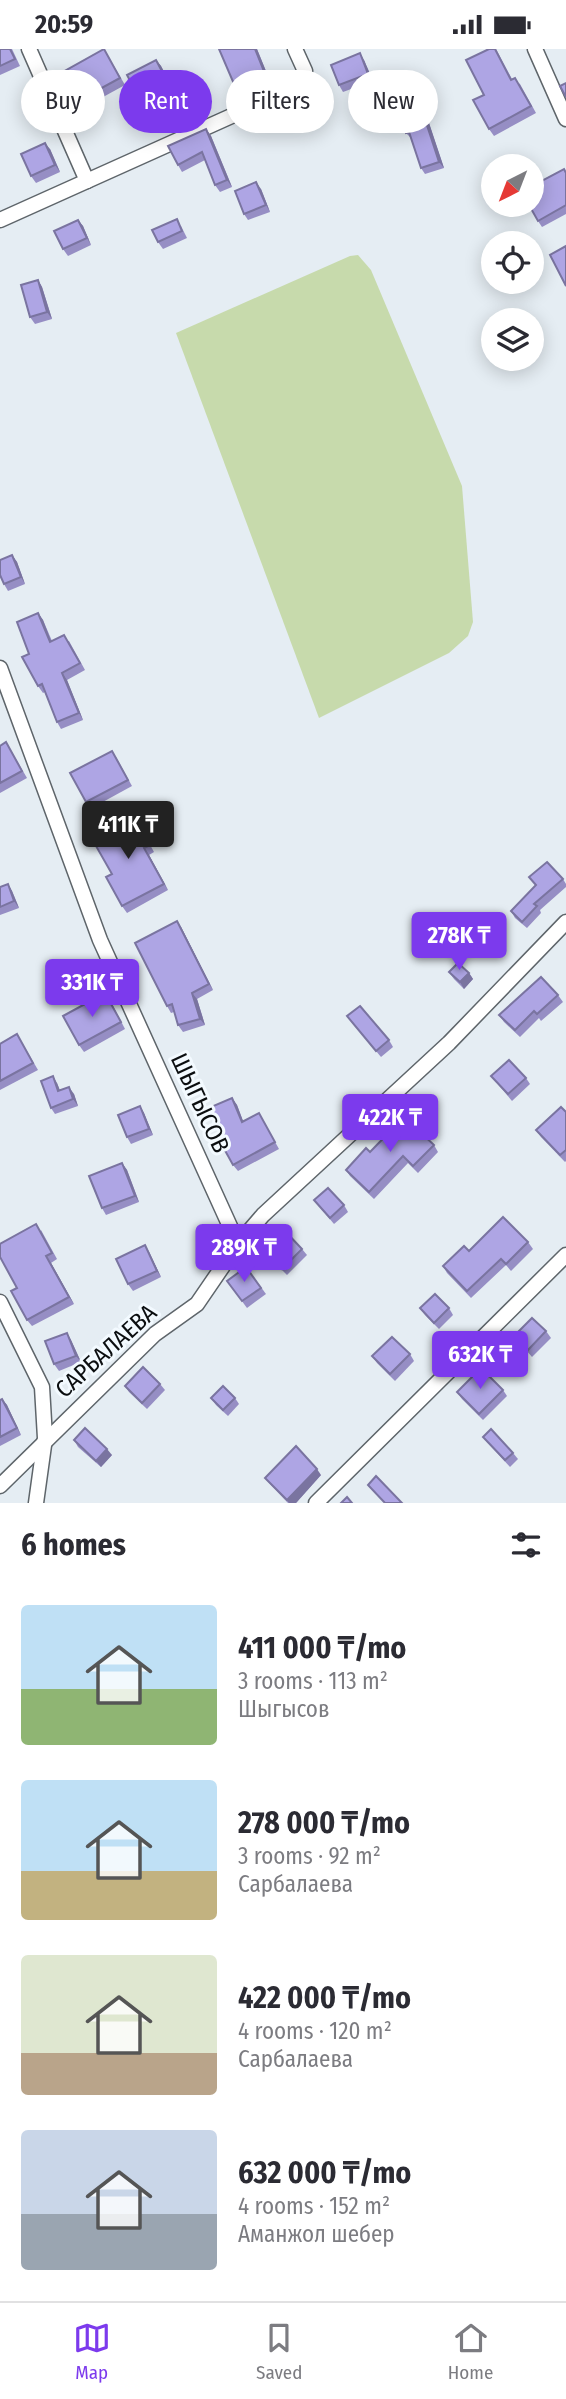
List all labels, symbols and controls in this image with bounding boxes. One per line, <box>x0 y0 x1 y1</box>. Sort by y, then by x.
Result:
text: 20:59 <box>35 9 93 40</box>
chip: Buy <box>21 70 105 133</box>
chip: Rent <box>119 70 212 133</box>
chip: Filters <box>226 70 334 133</box>
chip: New <box>348 70 438 133</box>
north arrow <box>481 154 544 217</box>
map controls <box>481 154 544 371</box>
button: locate <box>481 231 544 294</box>
button: layers <box>481 308 544 371</box>
pin: 411K ₸ <box>71 801 185 861</box>
text: 411K ₸ <box>98 810 158 838</box>
pin: 278K ₸ <box>402 913 516 972</box>
text: 278K ₸ <box>428 921 490 949</box>
pin: 331K ₸ <box>35 960 149 1019</box>
text: 331K ₸ <box>61 968 123 996</box>
street label: ШЫГЫСОВ <box>165 1049 235 1157</box>
pin: 422K ₸ <box>333 1095 447 1154</box>
text: 422K ₸ <box>358 1103 422 1131</box>
pin: 289K ₸ <box>187 1225 301 1284</box>
text: 289K ₸ <box>211 1233 277 1261</box>
street label: САРБАЛАЕВА <box>50 1298 162 1404</box>
pin: 632K ₸ <box>423 1331 537 1391</box>
text: 632K ₸ <box>448 1340 512 1368</box>
icon: filters <box>507 1526 545 1564</box>
text: 6 homes <box>21 1527 126 1563</box>
text: 411 000 ₸/mo <box>238 1630 406 1666</box>
icon: home <box>77 1633 161 1717</box>
text: 3 rooms · 113 m² <box>238 1667 388 1695</box>
text: Шыгысов <box>238 1695 330 1723</box>
text: 278 000 ₸/mo <box>238 1805 410 1841</box>
icon: home <box>77 1808 161 1892</box>
text: 3 rooms · 92 m² <box>238 1842 381 1870</box>
text: Сарбалаева <box>238 1870 353 1898</box>
text: 422 000 ₸/mo <box>238 1980 411 2016</box>
icon: home <box>77 1983 161 2067</box>
text: 4 rooms · 120 m² <box>238 2017 392 2045</box>
text: Сарбалаева <box>238 2045 353 2073</box>
text: 632 000 ₸/mo <box>238 2155 411 2191</box>
icon: home <box>77 2158 161 2242</box>
text: 4 rooms · 152 m² <box>238 2192 390 2220</box>
text: Аманжол шебер <box>238 2220 395 2248</box>
tab: Map <box>73 2319 111 2384</box>
tab: Saved <box>256 2319 302 2384</box>
tab: Home <box>448 2319 493 2384</box>

